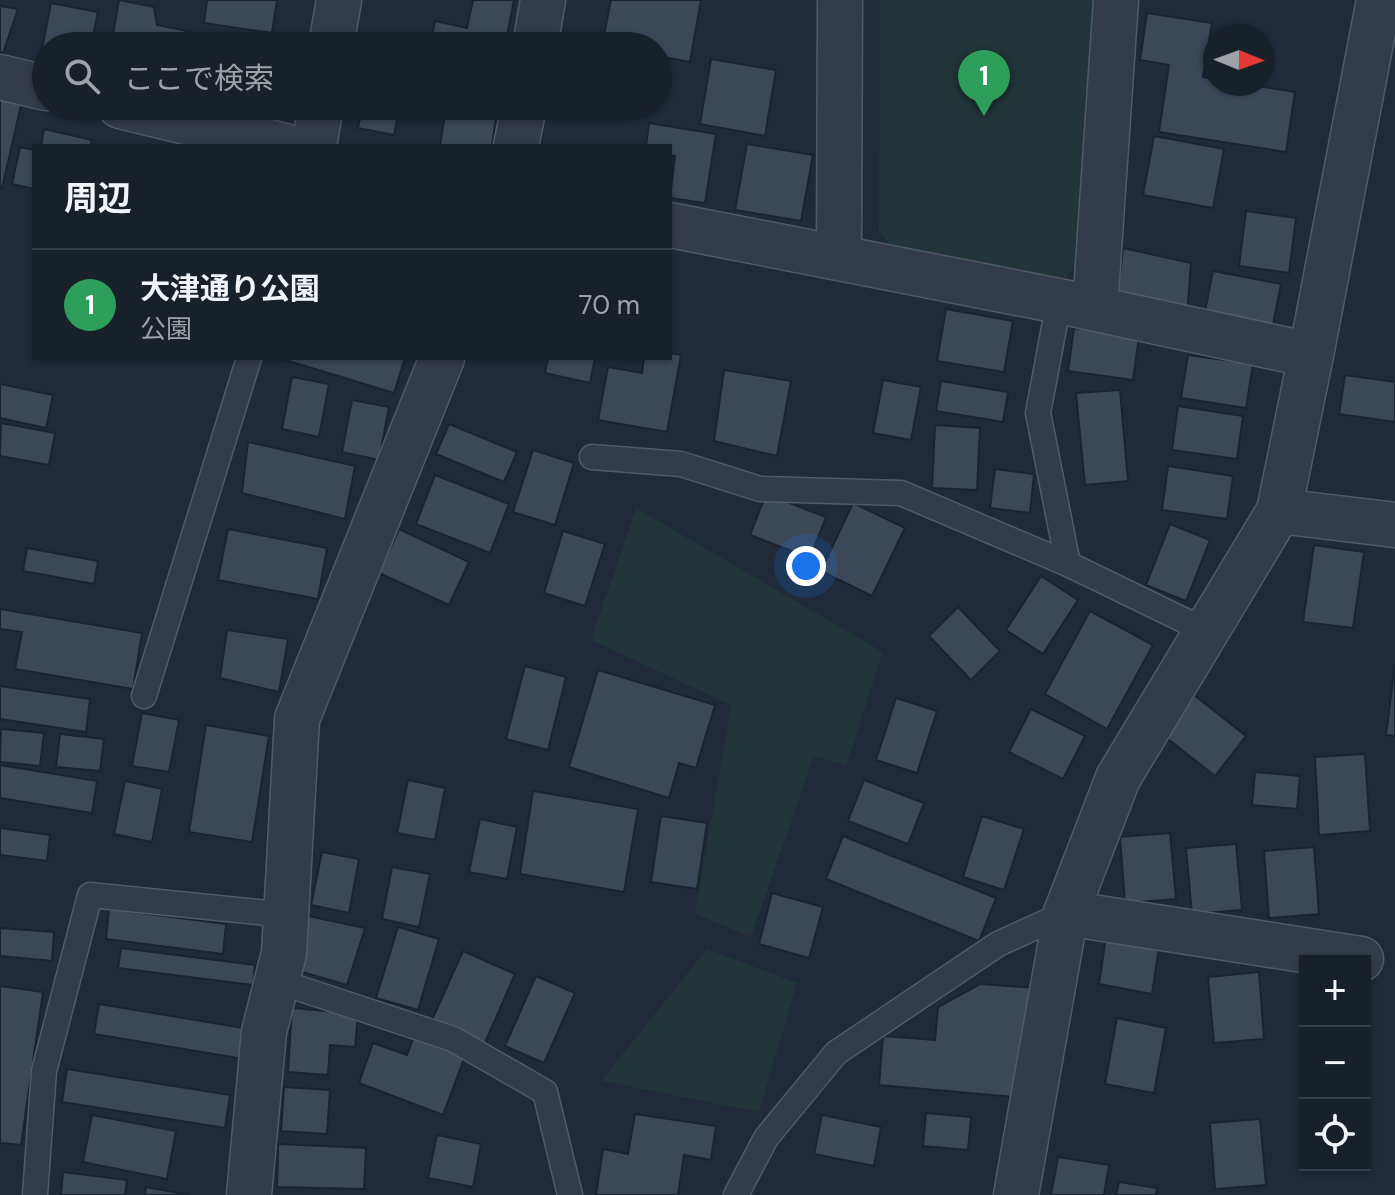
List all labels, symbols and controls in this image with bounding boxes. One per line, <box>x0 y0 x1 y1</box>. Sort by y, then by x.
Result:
north arrow <box>1203 24 1275 96</box>
search box <box>32 32 672 120</box>
pin: 1 <box>958 50 1010 116</box>
icon: search <box>60 54 104 98</box>
text: ここで検索 <box>124 59 274 98</box>
text: 周辺 <box>64 176 132 221</box>
text: 大津通り公園 <box>140 269 320 308</box>
text: 1 <box>85 288 95 322</box>
text: 70 m <box>579 288 640 322</box>
text: 公園 <box>140 312 192 346</box>
your location <box>786 546 826 586</box>
map controls <box>1299 955 1371 1171</box>
button: + <box>1299 955 1371 1027</box>
button: − <box>1299 1027 1371 1099</box>
button: locate <box>1299 1099 1371 1171</box>

